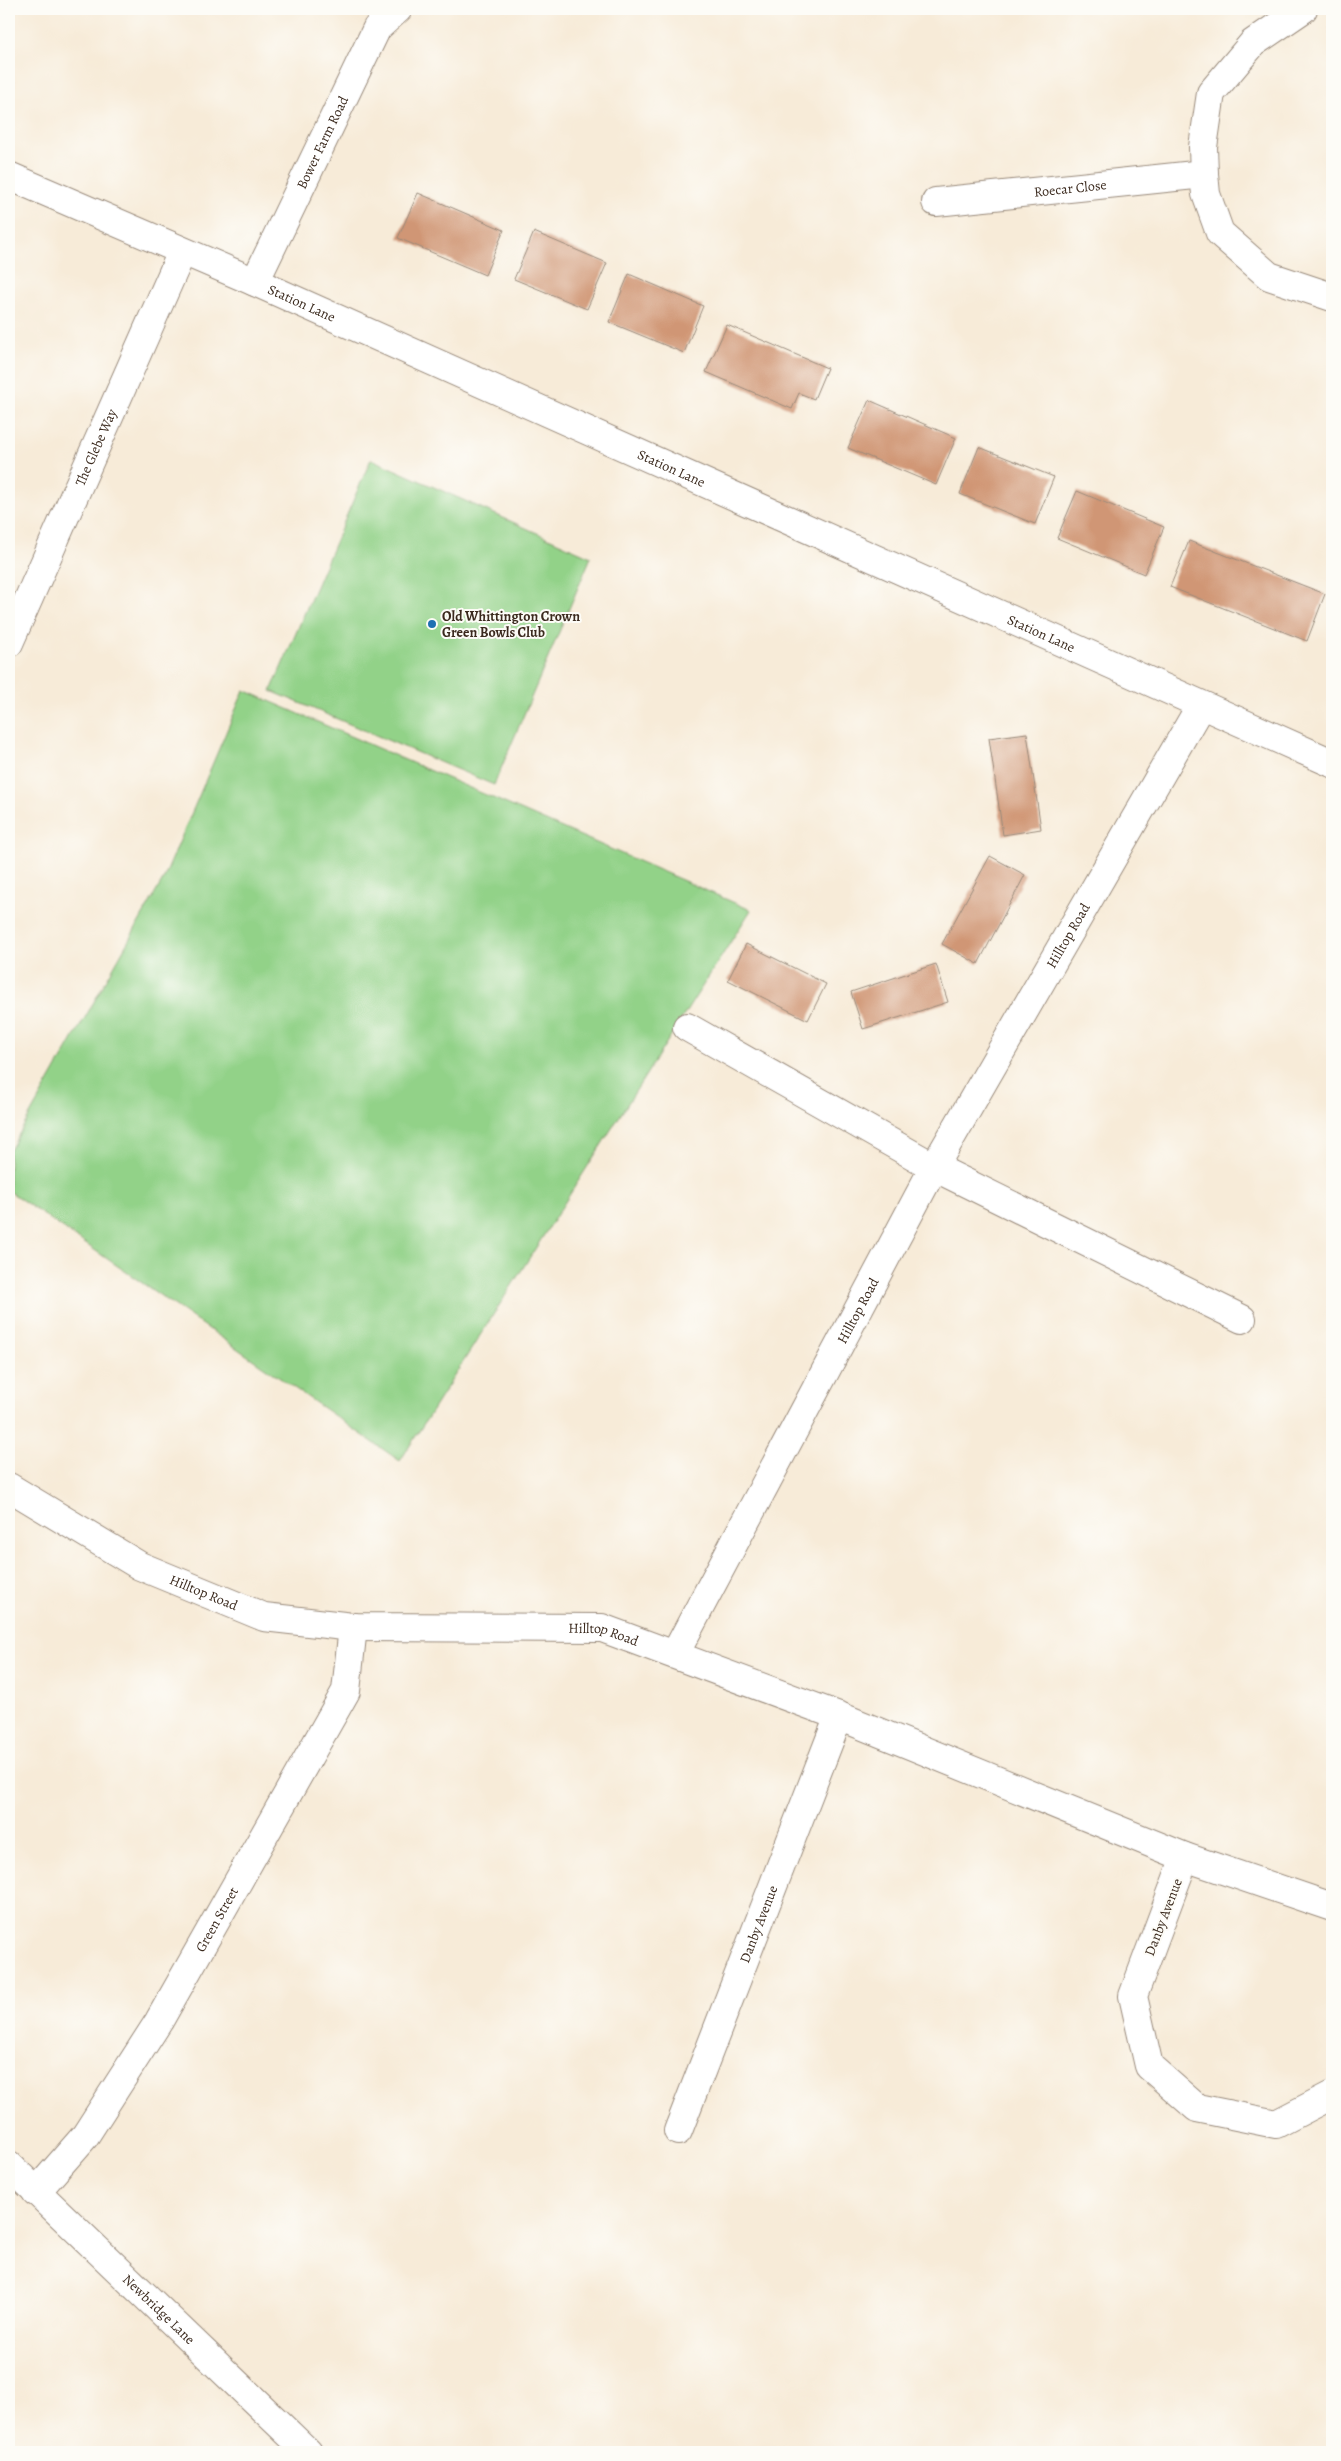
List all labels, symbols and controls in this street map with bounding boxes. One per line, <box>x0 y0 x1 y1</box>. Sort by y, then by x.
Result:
street label: Bower Farm Road <box>292 92 353 192</box>
street label: Roecar Close <box>1033 175 1108 202</box>
street label: Station Lane <box>265 280 338 327</box>
street label: The Glebe Way <box>71 405 122 489</box>
street label: Station Lane <box>634 445 708 492</box>
place label: Old Whittington Crown Green Bowls Club <box>442 607 580 642</box>
street label: Station Lane <box>1004 610 1078 657</box>
marker: Old Whittington Crown Green Bowls Club <box>426 618 438 630</box>
street label: Hilltop Road <box>1042 899 1095 972</box>
street label: Hilltop Road <box>833 1274 884 1347</box>
street label: Hilltop Road <box>167 1570 241 1615</box>
street label: Hilltop Road <box>568 1619 642 1651</box>
street label: Danby Avenue <box>1140 1876 1187 1959</box>
street label: Green Street <box>191 1883 243 1956</box>
street label: Danby Avenue <box>735 1883 782 1966</box>
street label: Newbridge Lane <box>118 2270 199 2349</box>

